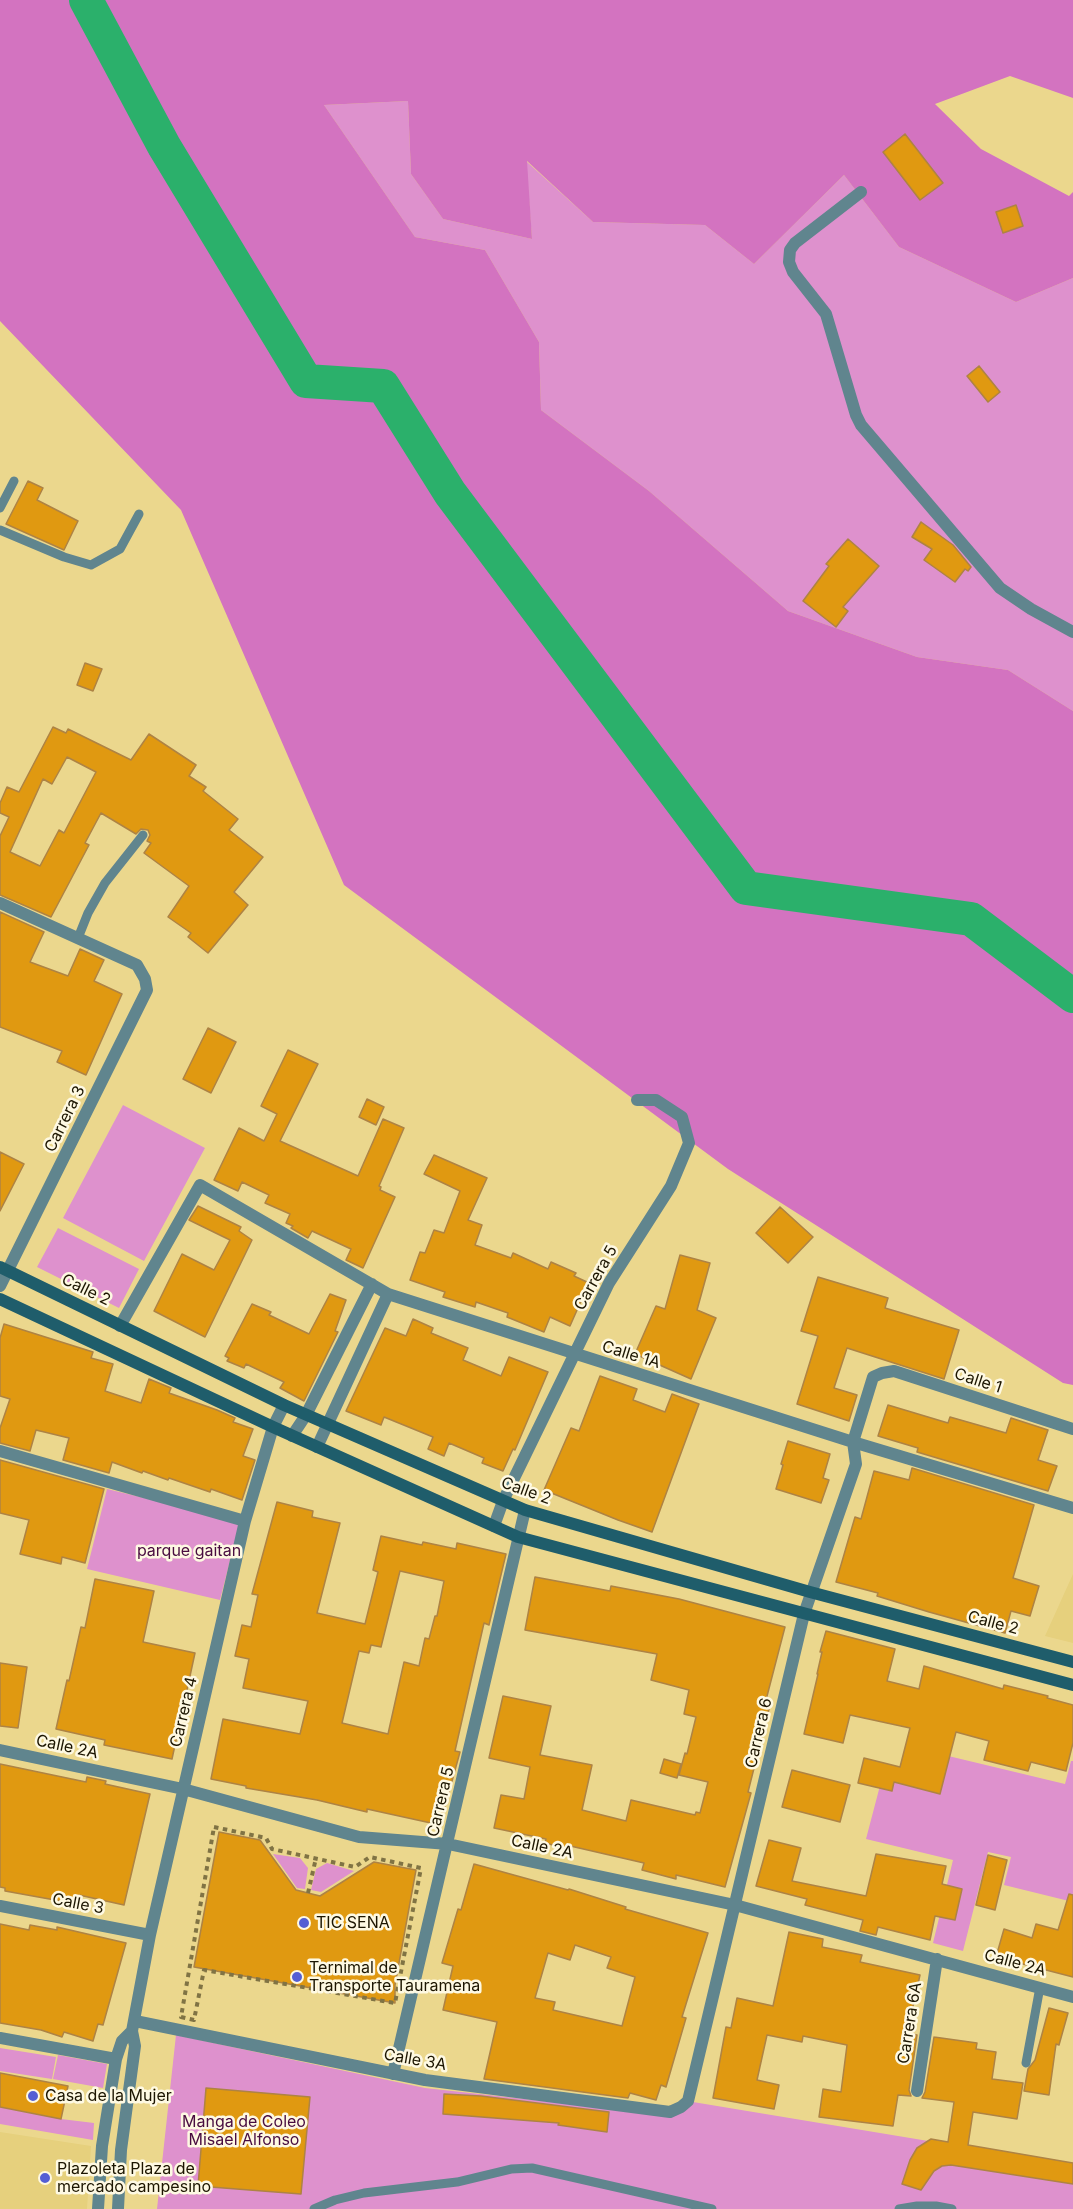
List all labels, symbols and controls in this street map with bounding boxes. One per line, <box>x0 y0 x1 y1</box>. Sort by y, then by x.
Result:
street label: Carrera 3 <box>41 1083 89 1155</box>
street label: Carrera 5 <box>570 1242 622 1314</box>
street label: Calle 2 <box>58 1270 114 1310</box>
street label: Calle 1A <box>600 1337 662 1373</box>
street label: Calle 1 <box>952 1364 1004 1398</box>
street label: Calle 2 <box>498 1473 554 1509</box>
park label: parque gaitan <box>137 1541 241 1561</box>
street label: Calle 2 <box>965 1607 1021 1639</box>
street label: Carrera 4 <box>167 1675 201 1749</box>
street label: Carrera 6 <box>742 1696 776 1770</box>
street label: Calle 2A <box>34 1731 100 1763</box>
street label: Carrera 5 <box>424 1765 458 1839</box>
street label: Calle 2A <box>509 1831 575 1863</box>
street label: Calle 3 <box>51 1890 105 1918</box>
place label: TIC SENA <box>316 1913 390 1933</box>
marker: TIC SENA <box>297 1916 311 1930</box>
street label: Calle 2A <box>982 1946 1048 1980</box>
place label: Ternimal de Transporte Tauramena <box>309 1958 480 1996</box>
marker: Ternimal de Transporte Tauramena <box>290 1970 304 1984</box>
street label: Carrera 6A <box>894 1981 926 2065</box>
street label: Calle 3A <box>382 2045 448 2075</box>
place label: Casa de la Mujer <box>45 2086 172 2106</box>
marker: Casa de la Mujer <box>26 2089 40 2103</box>
park label: Manga de Coleo Misael Alfonso <box>182 2112 306 2150</box>
place label: Plazoleta Plaza de mercado campesino <box>57 2159 211 2197</box>
marker: Plazoleta Plaza de mercado campesino <box>38 2171 52 2185</box>

